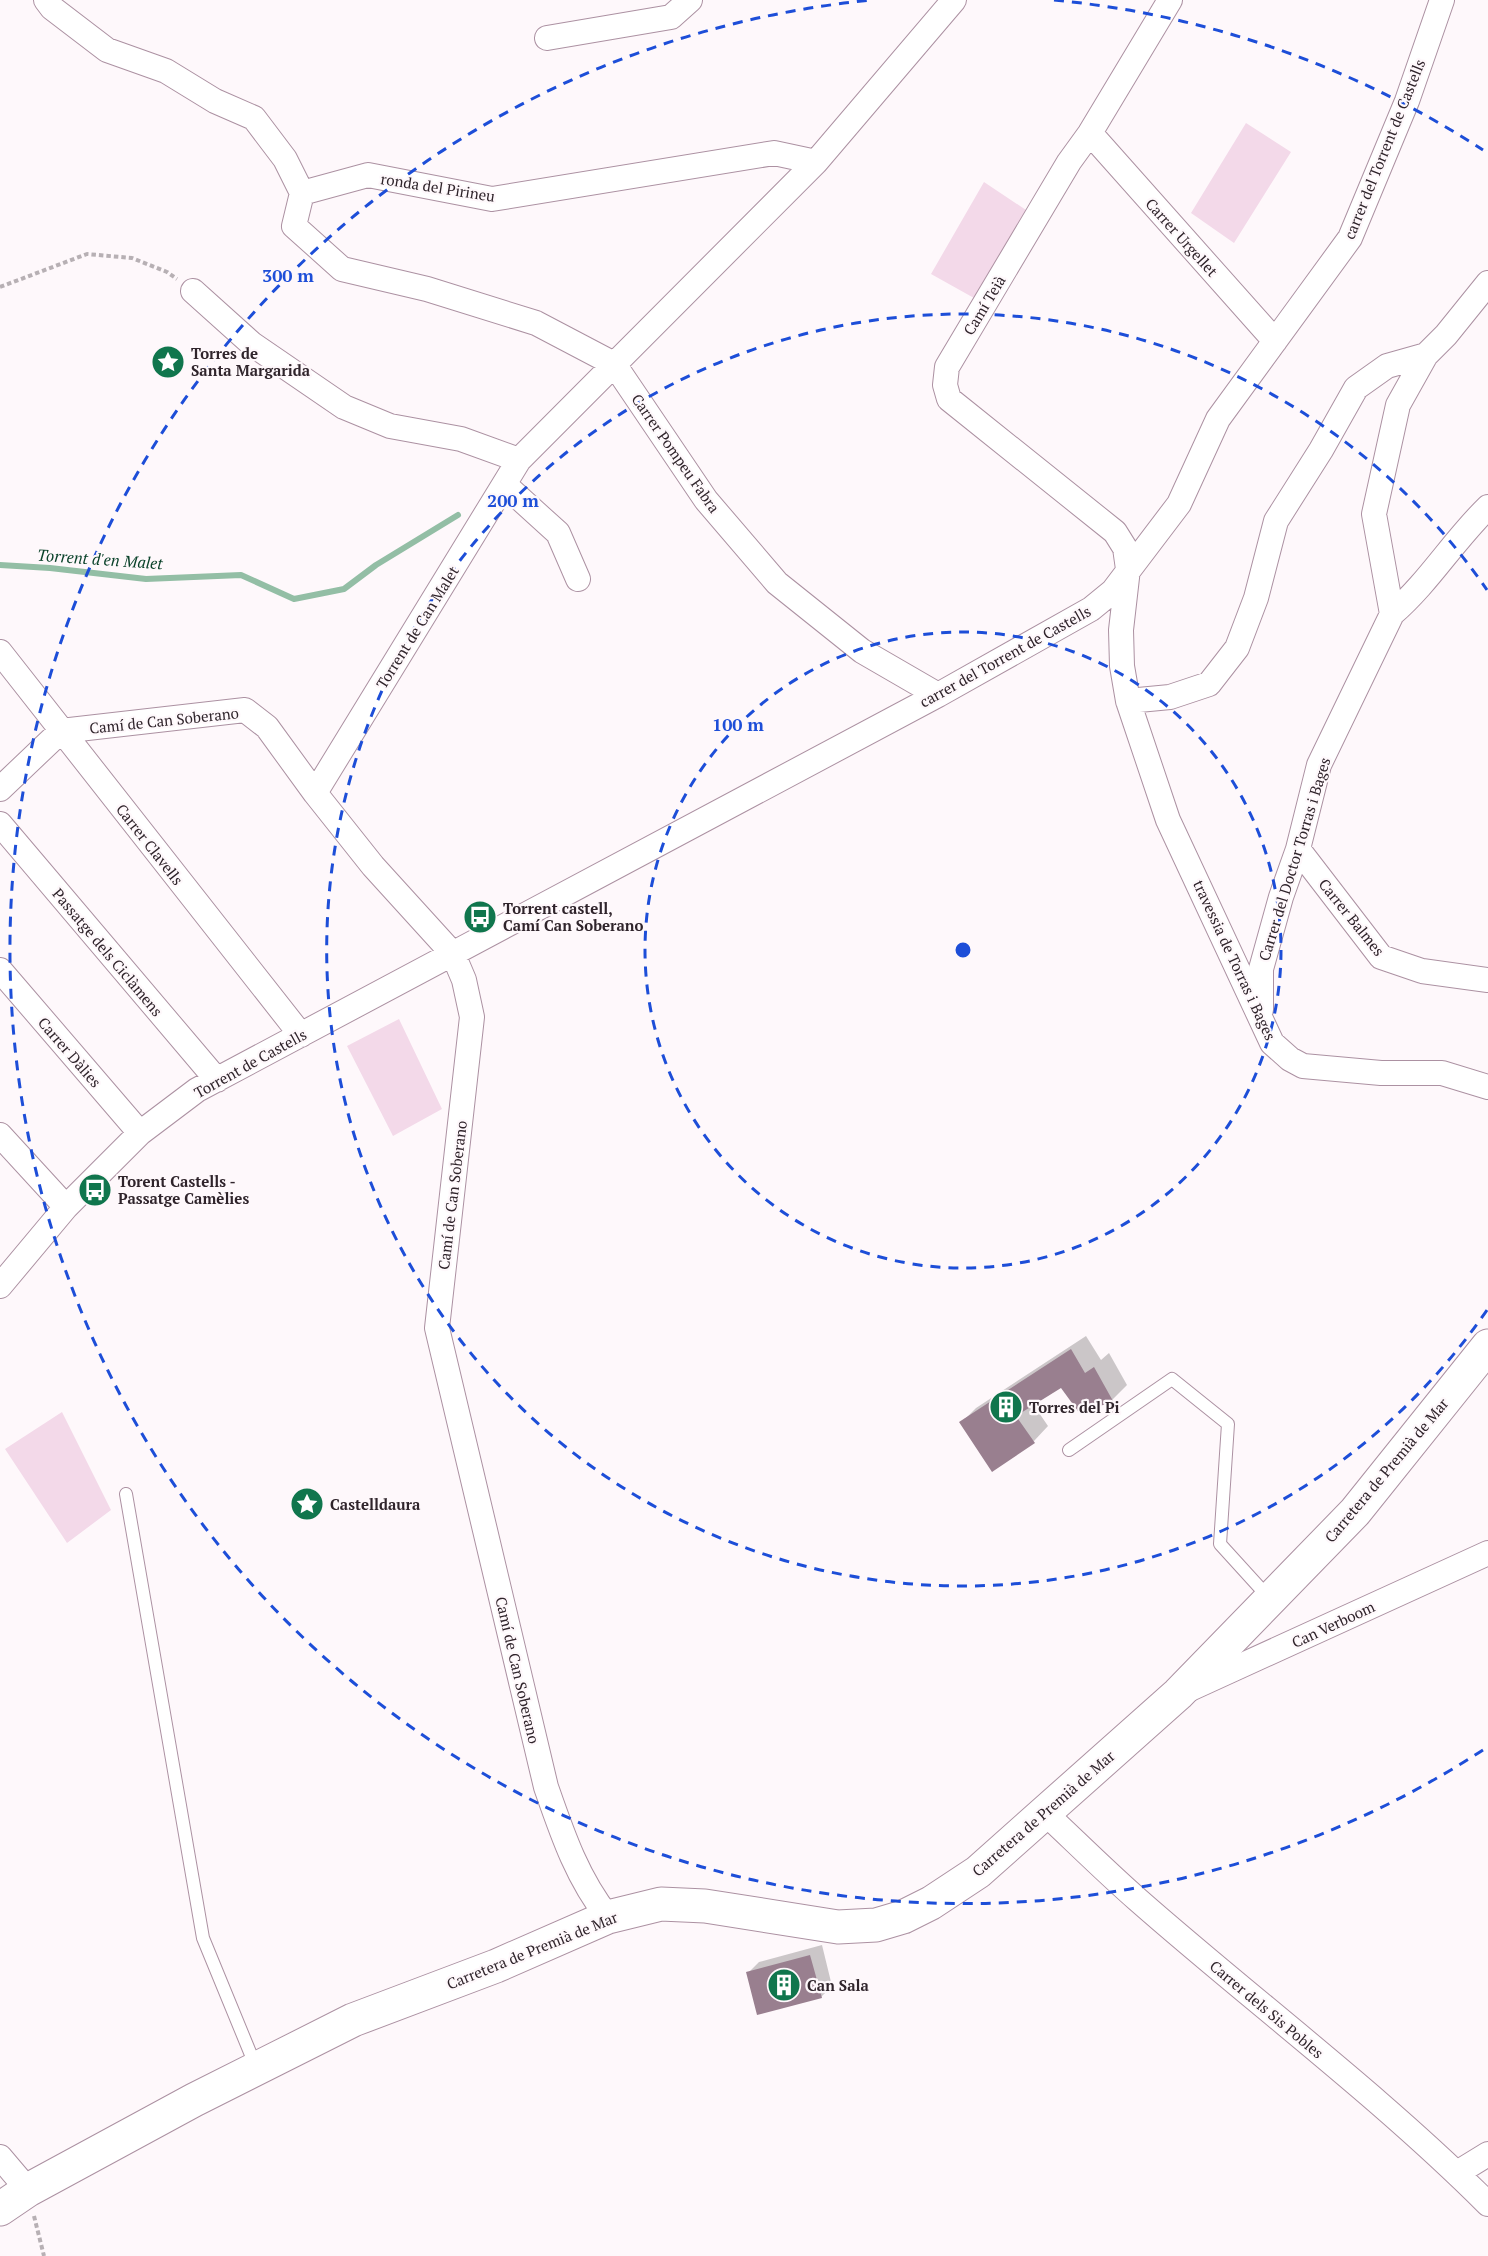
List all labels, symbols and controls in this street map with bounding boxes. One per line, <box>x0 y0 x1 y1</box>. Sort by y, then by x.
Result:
street label: carrer del Torrent de Castells <box>1339 56 1429 242</box>
street label: ronda del Pirineu <box>379 168 497 206</box>
street label: Carrer Urgellet <box>1141 193 1223 281</box>
text: 300 m <box>262 263 314 287</box>
street label: Camí Teià <box>958 271 1010 339</box>
place label: Torres de Santa Margarida <box>191 343 311 380</box>
place icon: Torres de Santa Margarida <box>150 344 186 380</box>
street label: Carrer Pompeu Fabra <box>627 390 725 517</box>
text: 200 m <box>487 488 539 512</box>
water label: Torrent d'en Malet <box>36 544 164 574</box>
street label: Torrent de Can Malet <box>371 561 463 692</box>
street label: carrer del Torrent de Castells <box>916 601 1094 711</box>
street label: Camí de Can Soberano <box>88 702 240 738</box>
text: 100 m <box>712 712 764 736</box>
street label: Carrer del Doctor Torras i Bages <box>1253 755 1335 963</box>
street label: Carrer Clavells <box>112 799 188 889</box>
street label: Carrer Balmes <box>1315 874 1389 960</box>
street label: travessia de Torras i Bages <box>1189 877 1281 1043</box>
street label: Passatge dels Ciclàmens <box>48 884 168 1020</box>
place label: Torrent castell, Camí Can Soberano <box>503 898 644 935</box>
bus stop icon: Torrent castell, Camí Can Soberano <box>462 899 498 935</box>
centre of rings <box>953 940 973 960</box>
street label: Carrer Dàlies <box>34 1013 106 1091</box>
street label: Torrent de Castells <box>190 1024 310 1102</box>
street label: Camí de Can Soberano <box>433 1119 471 1271</box>
place label: Torent Castells - Passatge Camèlies <box>118 1171 249 1208</box>
bus stop icon: Torent Castells - Passatge Camèlies <box>77 1172 113 1208</box>
building icon: Torres del Pi <box>988 1389 1024 1425</box>
street label: Carretera de Premià de Mar <box>1320 1393 1453 1546</box>
place label: Torres del Pi <box>1029 1397 1120 1417</box>
place icon: Castelldaura <box>289 1486 325 1522</box>
place label: Castelldaura <box>330 1494 421 1514</box>
street label: Camí de Can Soberano <box>491 1595 545 1745</box>
street label: Can Verboom <box>1288 1596 1378 1652</box>
street label: Carretera de Premià de Mar <box>968 1745 1119 1880</box>
street label: Carretera de Premià de Mar <box>444 1906 621 1993</box>
street label: Carrer dels Sis Pobles <box>1206 1956 1328 2062</box>
building icon: Can Sala <box>766 1967 802 2003</box>
place label: Can Sala <box>807 1975 870 1995</box>

